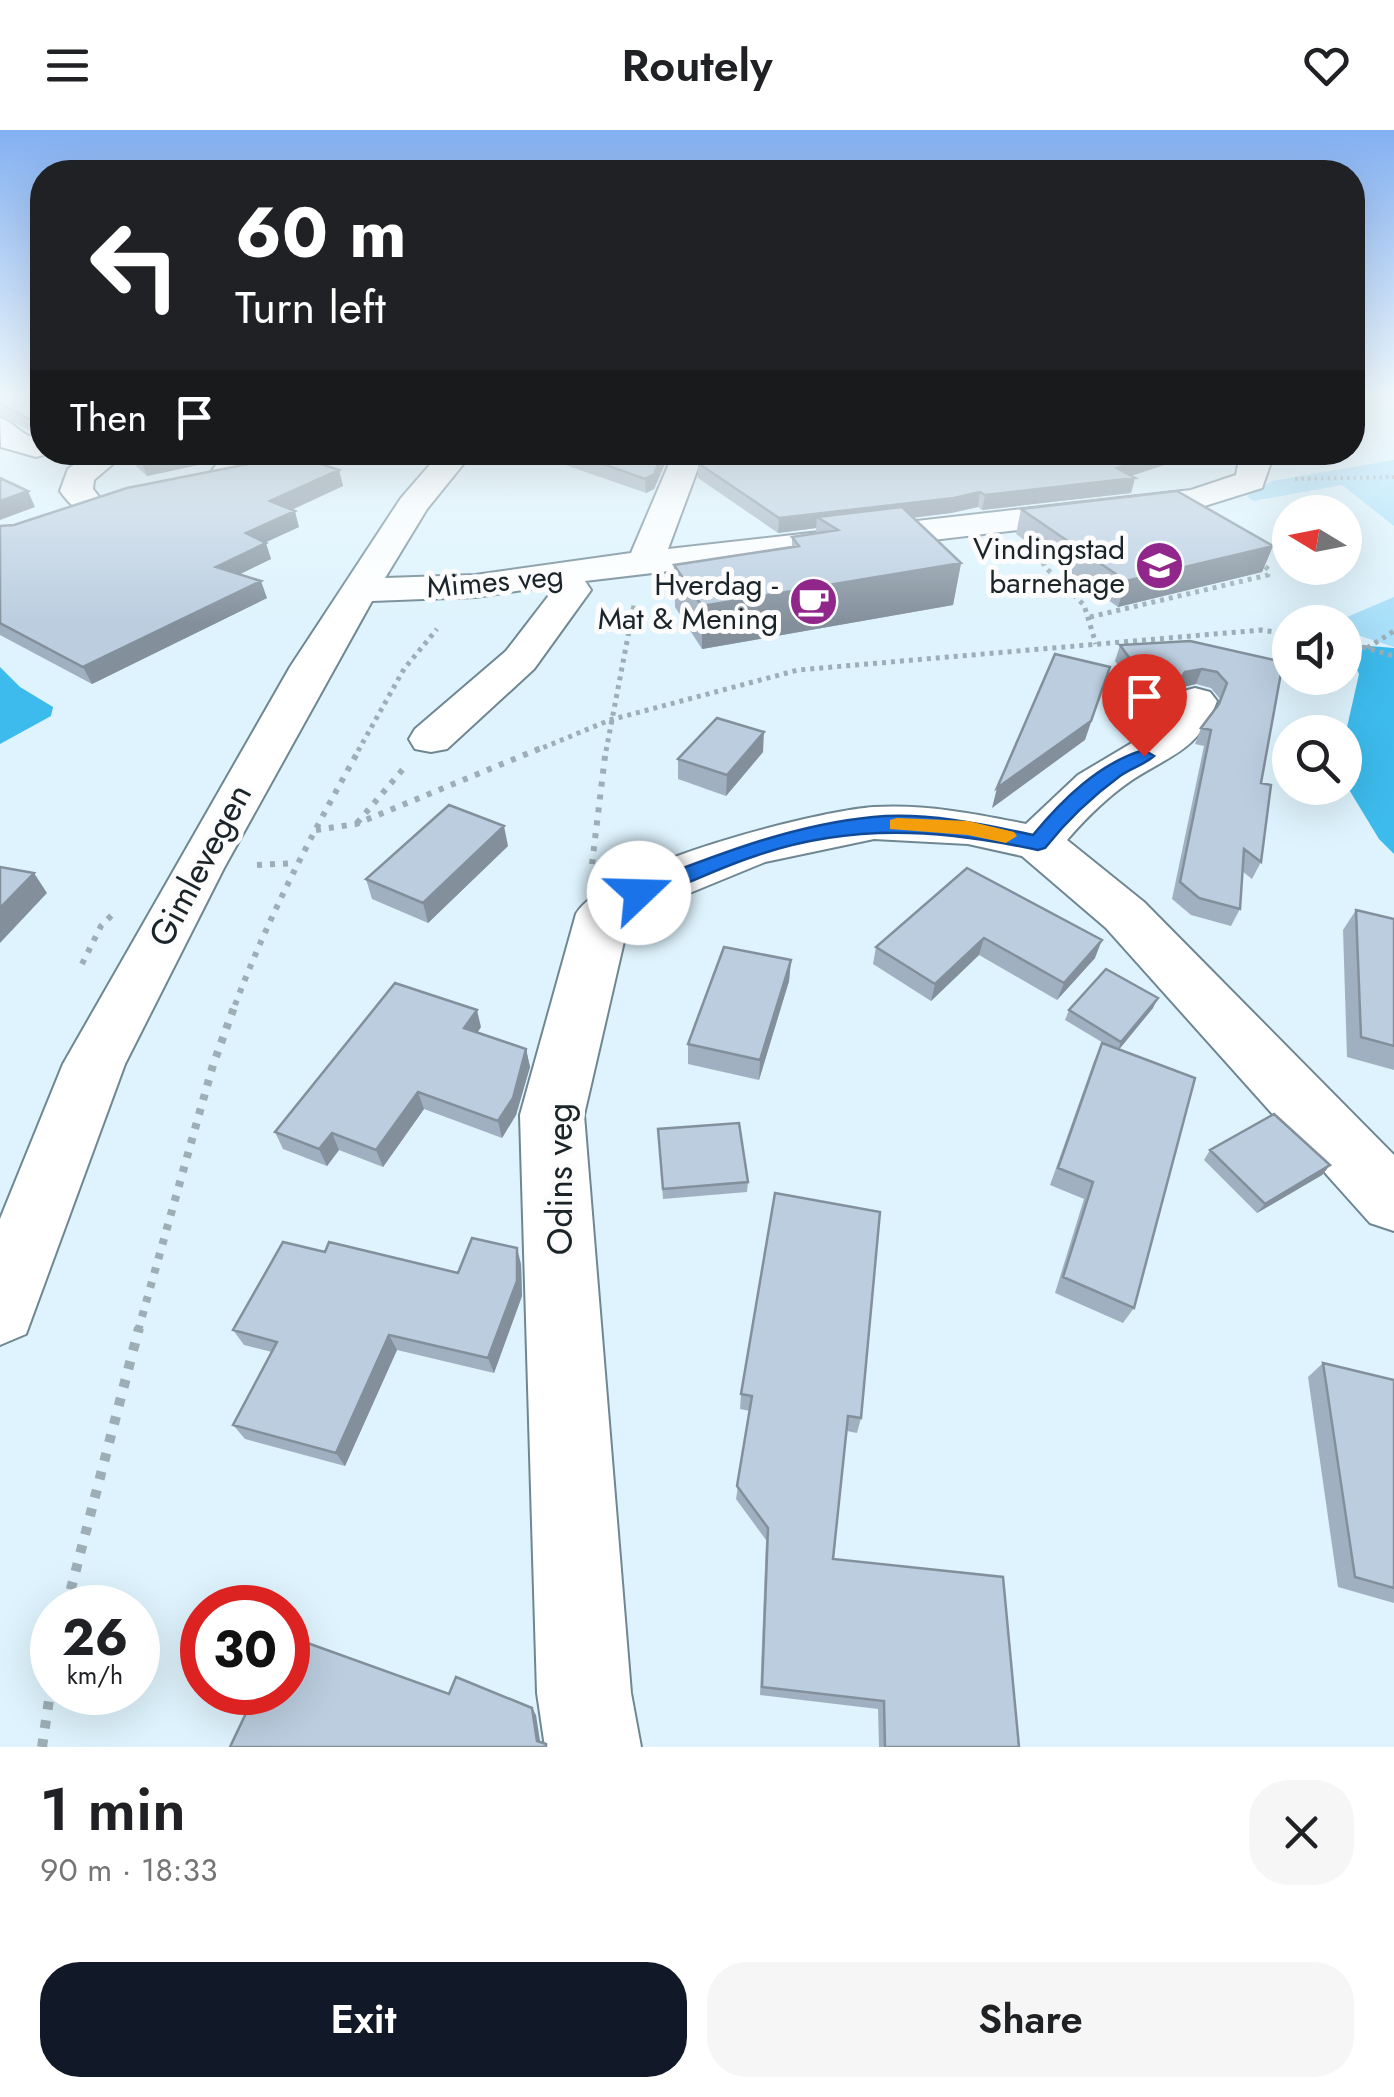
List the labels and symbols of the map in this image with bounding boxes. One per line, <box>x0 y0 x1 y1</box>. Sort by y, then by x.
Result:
north arrow <box>1272 495 1362 585</box>
place label: Vindingstad barnehage <box>973 527 1125 604</box>
school or university icon: Vindingstad barnehage <box>1134 539 1186 591</box>
street label: Mimes veg <box>425 554 565 608</box>
place label: Hverdag - Mat & Mening <box>598 563 779 640</box>
cafe icon: Hverdag - Mat & Mening <box>787 575 839 627</box>
pin <box>1102 654 1187 757</box>
street label: Gimlevegen <box>136 775 264 955</box>
position arrow <box>587 841 691 945</box>
street label: Odins veg <box>535 1103 585 1255</box>
speed limit sign: 30 <box>180 1585 310 1715</box>

